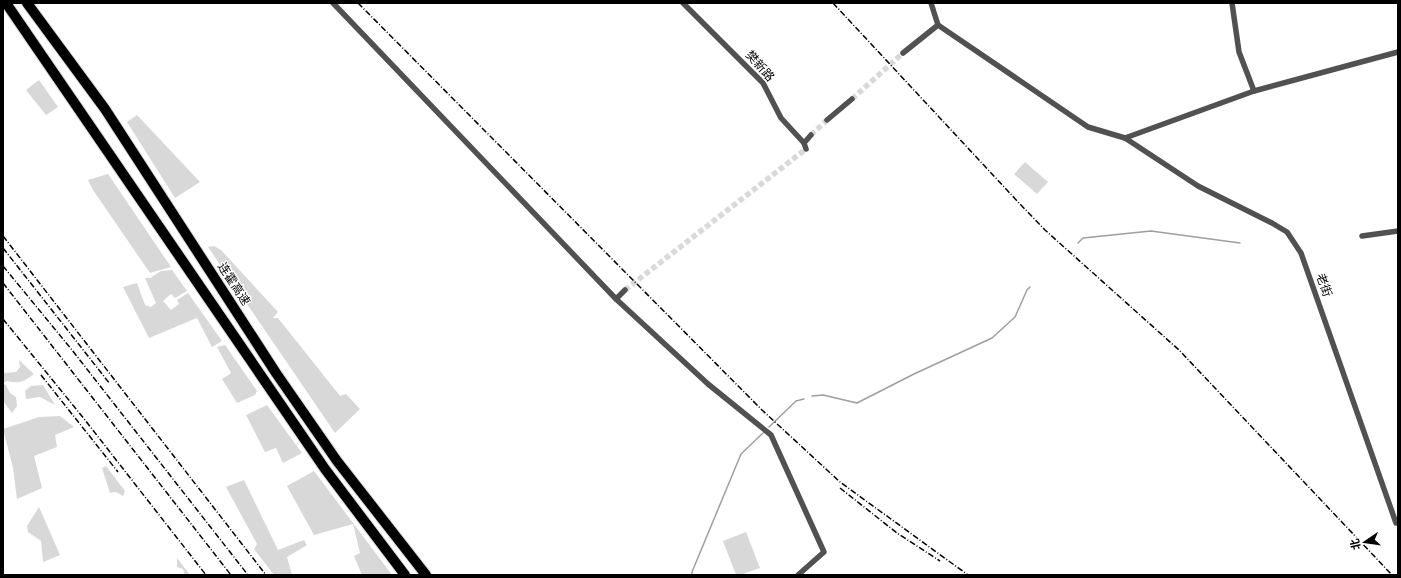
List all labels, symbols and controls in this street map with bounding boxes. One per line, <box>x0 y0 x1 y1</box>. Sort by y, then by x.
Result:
street label: 樊新路 <box>743 48 777 83</box>
street label: 连霍高速 <box>216 260 253 307</box>
street label: 老街 <box>1314 271 1335 298</box>
north arrow <box>1345 522 1385 562</box>
text: 北 <box>1348 538 1362 551</box>

